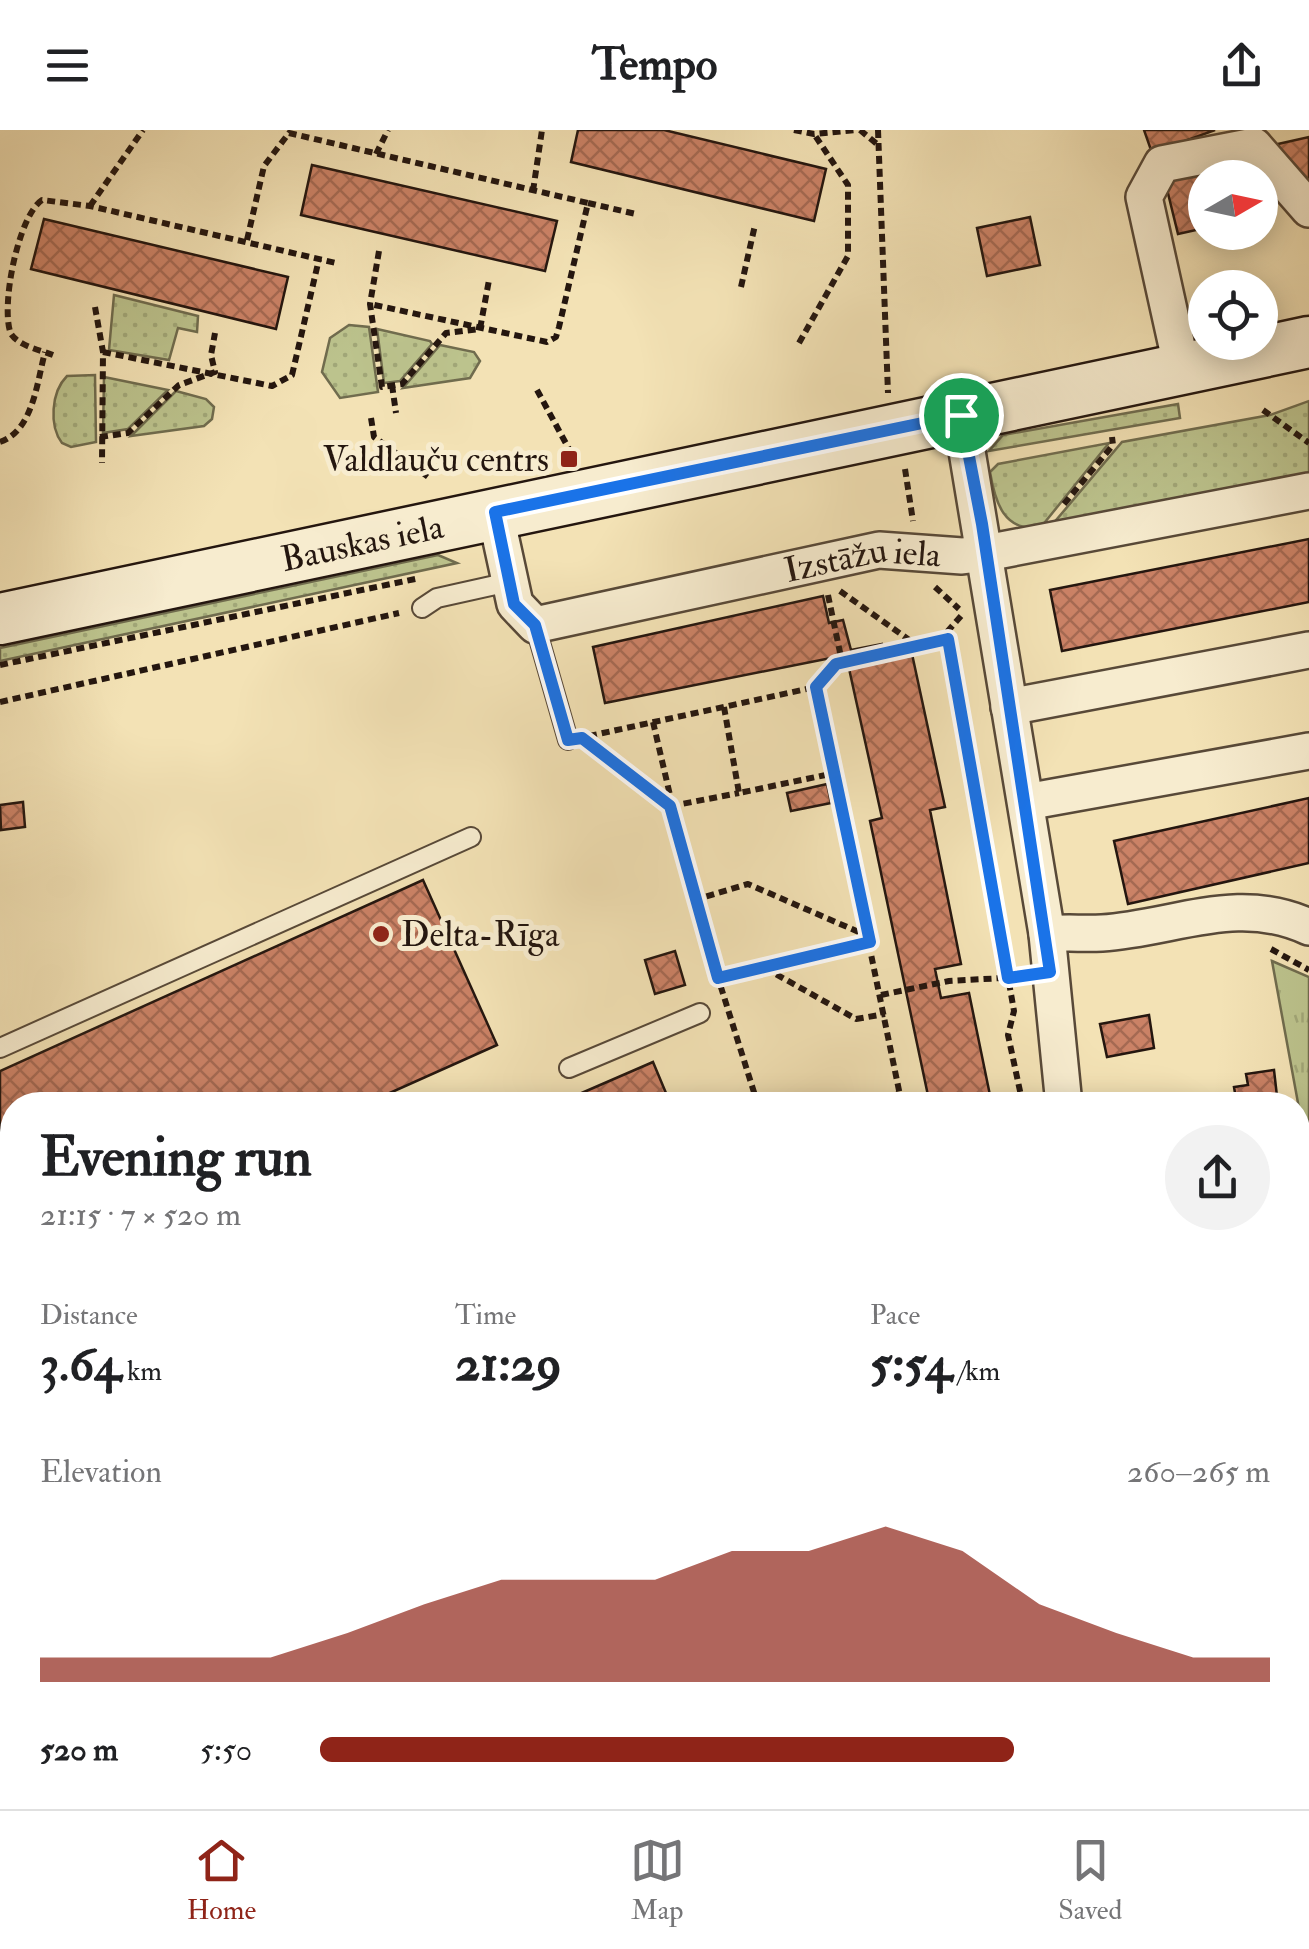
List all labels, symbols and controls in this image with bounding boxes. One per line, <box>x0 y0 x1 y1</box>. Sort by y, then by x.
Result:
text: Tempo <box>592 37 717 93</box>
icon: menu <box>40 38 95 93</box>
icon: share <box>1214 38 1269 93</box>
north arrow <box>1188 160 1278 250</box>
map controls <box>1188 160 1278 360</box>
button: locate <box>1188 270 1278 360</box>
pin <box>919 373 1004 458</box>
icon: arrive <box>934 388 989 443</box>
place label: Valdlauču centrs <box>323 438 549 482</box>
marker: Valdlauču centrs <box>558 448 580 470</box>
street label: Bauskas iela <box>277 505 448 582</box>
street label: Izstāžu iela <box>780 528 943 593</box>
place label: Delta-Rīga <box>401 913 560 957</box>
marker: Delta-Rīga <box>370 923 392 945</box>
text: Evening run <box>40 1123 312 1192</box>
button: share <box>1165 1125 1270 1230</box>
text: 21:15 · 7 × 520 m <box>40 1195 241 1235</box>
text: Distance <box>40 1298 138 1333</box>
text: Time <box>455 1298 516 1333</box>
text: Pace <box>870 1298 920 1333</box>
text: 3.64 <box>40 1333 121 1396</box>
text: 21:29 <box>455 1333 562 1396</box>
text: 5:54 <box>870 1333 952 1396</box>
text: km <box>121 1354 162 1389</box>
text: /km <box>952 1354 1000 1389</box>
text: Elevation <box>40 1452 162 1492</box>
text: 260–265 m <box>1127 1452 1270 1492</box>
text: 520 m <box>40 1730 118 1770</box>
text: 5:50 <box>200 1730 252 1770</box>
tab: Home <box>187 1833 256 1928</box>
tab: Map <box>630 1833 685 1928</box>
tab: Saved <box>1058 1833 1122 1928</box>

